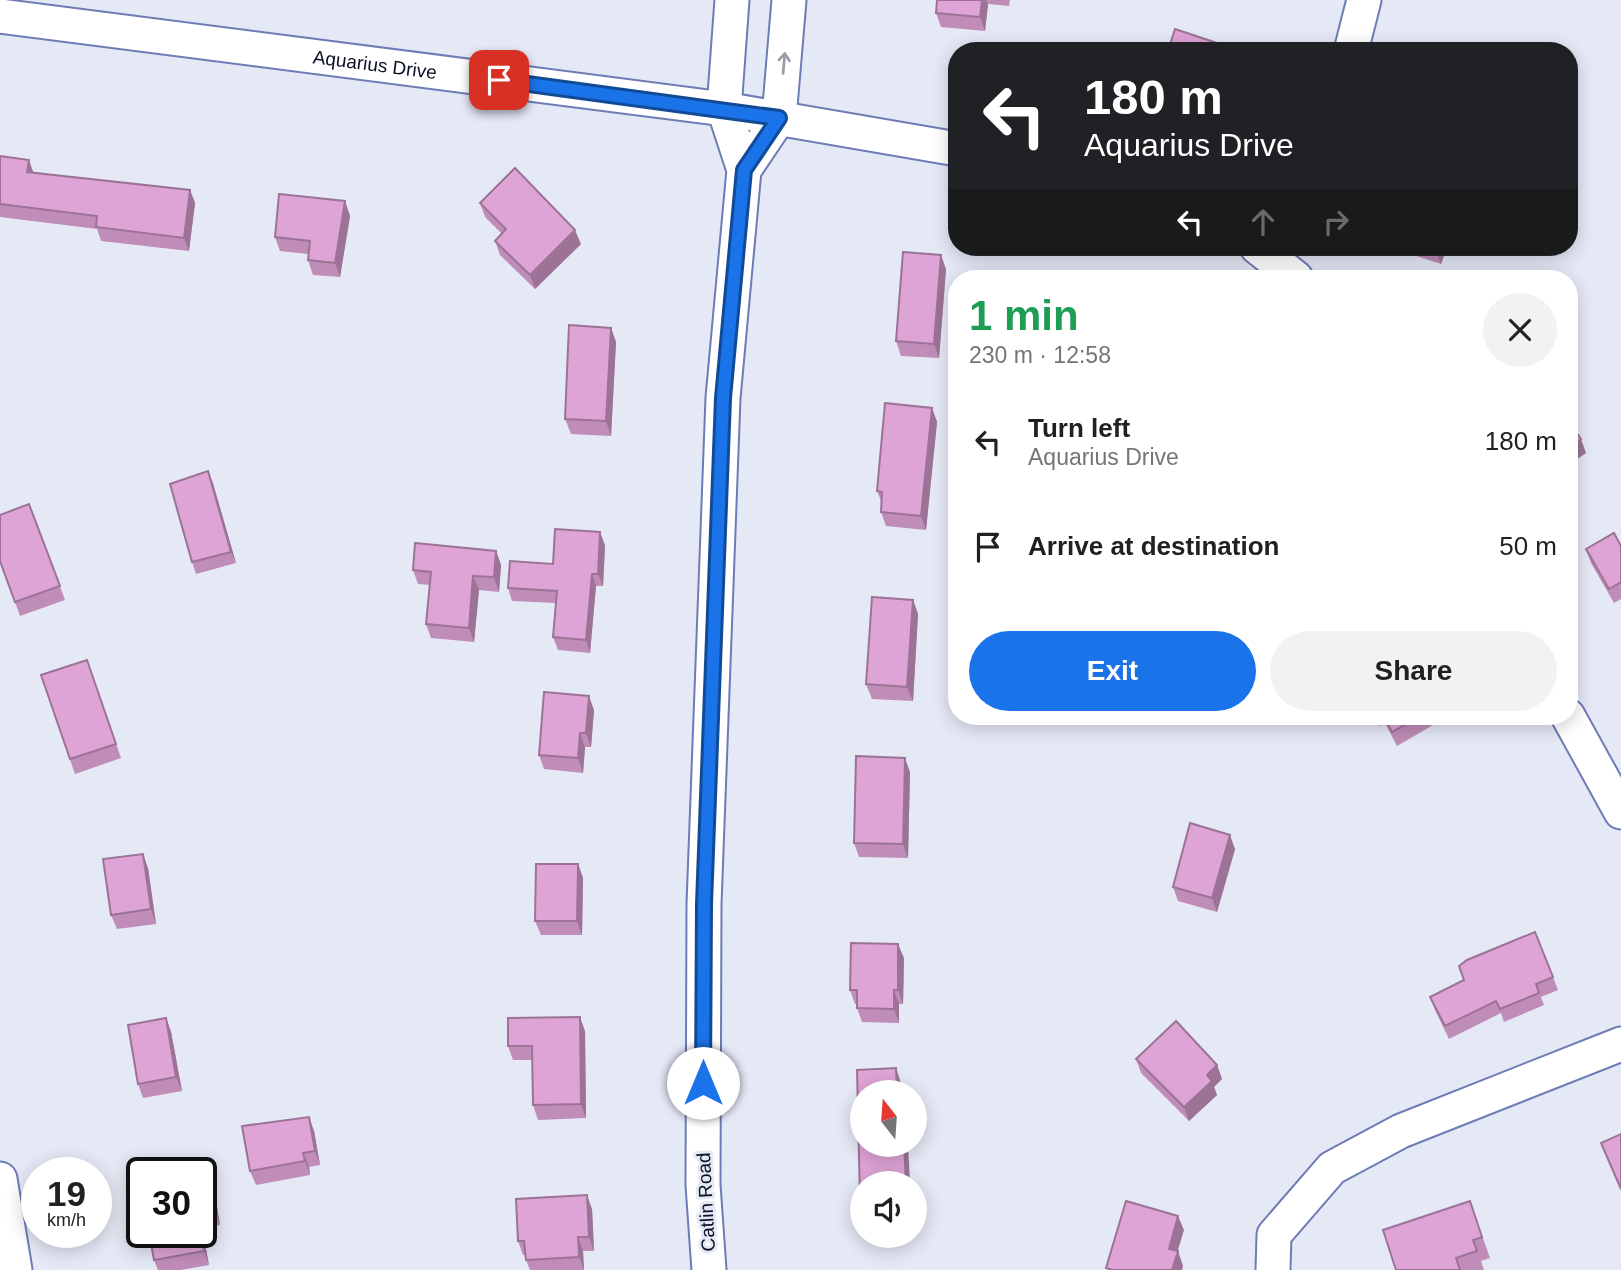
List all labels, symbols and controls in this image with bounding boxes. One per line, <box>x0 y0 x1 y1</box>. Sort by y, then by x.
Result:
street label: Aquarius Drive <box>312 46 438 83</box>
pin <box>469 50 529 110</box>
one-way arrow <box>777 53 790 75</box>
icon: arrive <box>480 61 518 99</box>
icon: left <box>969 70 1060 161</box>
text: 180 m <box>1084 70 1223 124</box>
text: Aquarius Drive <box>1084 127 1294 163</box>
icon: left <box>1171 203 1209 241</box>
icon: ahead <box>1244 203 1282 241</box>
icon: right <box>1317 203 1355 241</box>
text: 1 min <box>969 292 1079 339</box>
button: close <box>1483 293 1557 367</box>
text: 230 m · 12:58 <box>969 342 1111 368</box>
text: Turn left <box>1028 413 1130 443</box>
icon: left <box>969 423 1007 461</box>
text: 180 m <box>1485 426 1557 456</box>
text: Aquarius Drive <box>1028 444 1179 470</box>
icon: arrive <box>969 528 1007 566</box>
text: Arrive at destination <box>1028 531 1279 561</box>
text: 50 m <box>1499 531 1557 561</box>
button: Exit <box>969 631 1256 711</box>
button: Share <box>1270 631 1557 711</box>
position arrow <box>666 1046 740 1120</box>
north arrow <box>850 1080 928 1157</box>
map controls <box>850 1080 927 1248</box>
street label: Catlin Road <box>693 1152 719 1252</box>
speed limit sign: 30 <box>126 1157 217 1248</box>
button: sound <box>850 1171 927 1248</box>
text: 19 <box>47 1174 86 1213</box>
text: km/h <box>47 1210 86 1230</box>

